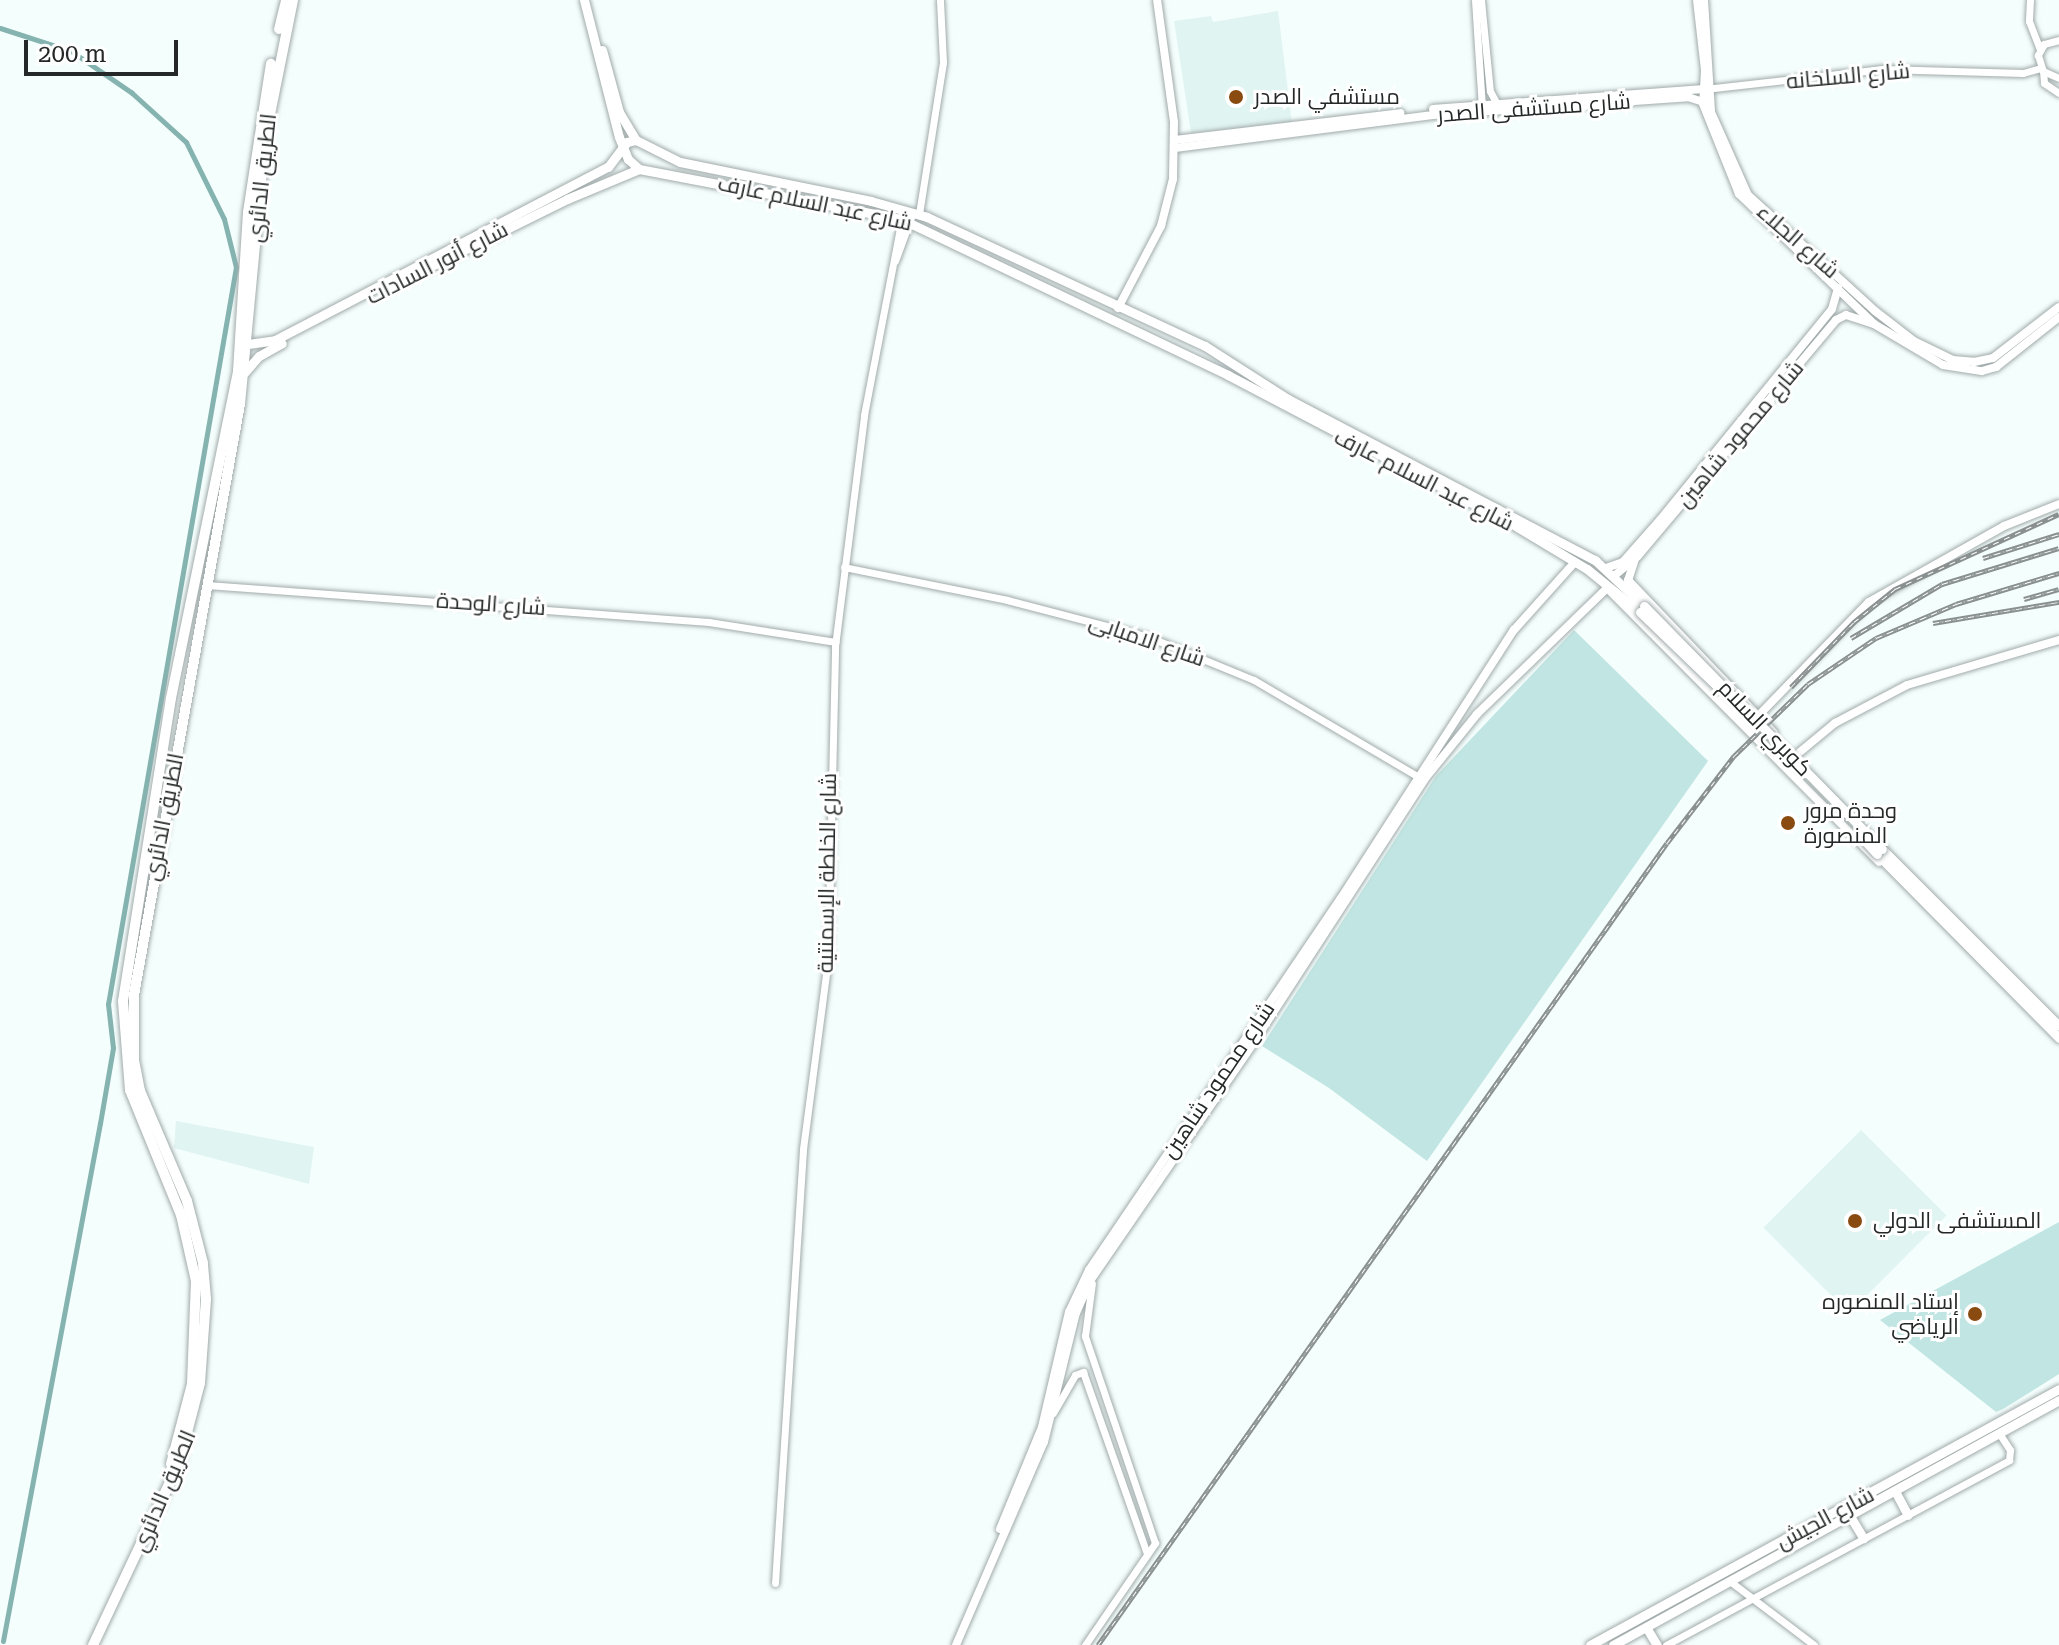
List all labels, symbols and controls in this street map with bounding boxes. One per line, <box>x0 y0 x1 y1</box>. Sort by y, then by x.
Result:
scale bar <box>28 24 182 74</box>
text: 200 m <box>38 40 106 68</box>
street label: شارع السلخانه <box>1785 57 1911 95</box>
place label: مستشفي الصدر <box>1254 84 1400 110</box>
marker: مستشفي الصدر <box>1225 86 1247 108</box>
street label: شارع مستشفى الصدر <box>1436 88 1632 128</box>
street label: الطريق الدائري <box>242 112 282 244</box>
street label: شارع عبد السلام عارف <box>715 170 915 236</box>
street label: شارع الجلاء <box>1752 198 1844 284</box>
street label: شارع أنور السادات <box>362 216 512 310</box>
street label: شارع محمود شاهين <box>1671 355 1809 513</box>
street label: شارع عبد السلام عارف <box>1330 423 1518 537</box>
street label: شارع الوحدة <box>435 587 547 621</box>
street label: شارع الامبابى <box>1086 608 1208 672</box>
street label: كوبري السلام <box>1713 674 1817 782</box>
street label: الطريق الدائري <box>139 751 189 883</box>
street label: شارع الخلطة الإسمنتية <box>812 773 842 973</box>
place label: وحدة مرور المنصورة <box>1804 797 1897 848</box>
marker: وحدة مرور المنصورة <box>1779 814 1797 832</box>
street label: شارع محمود شاهين <box>1156 997 1280 1163</box>
place label: المستشفى الدولي <box>1873 1208 2041 1234</box>
marker: المستشفى الدولي <box>1844 1210 1866 1232</box>
place label: إستاد المنصوره الرياضي <box>1822 1288 1959 1340</box>
marker: إستاد المنصوره الرياضي <box>1966 1305 1984 1323</box>
street label: الطريق الدائري <box>126 1426 202 1556</box>
street label: شارع الجيش <box>1771 1481 1879 1555</box>

